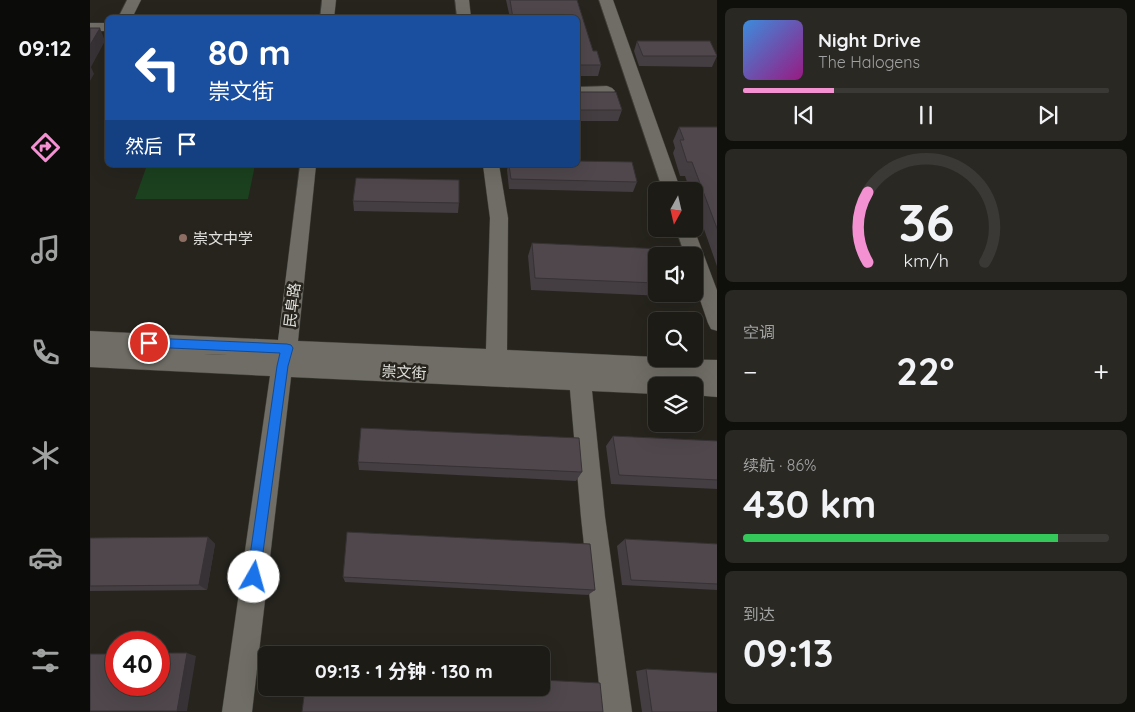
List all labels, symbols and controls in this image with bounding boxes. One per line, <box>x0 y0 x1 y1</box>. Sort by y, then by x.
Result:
text: Night Drive <box>818 28 921 52</box>
text: 80 m <box>208 30 291 74</box>
text: 09:12 <box>18 34 72 62</box>
icon: left <box>125 35 190 100</box>
text: The Halogens <box>818 52 920 72</box>
text: 崇文街 <box>208 77 274 105</box>
icon: previous <box>790 101 818 129</box>
icon: pause <box>912 101 940 129</box>
icon: next <box>1034 101 1062 129</box>
icon: directions <box>28 130 63 165</box>
icon: arrive <box>173 130 201 158</box>
text: 然后 <box>125 134 163 158</box>
north arrow <box>648 182 702 238</box>
map controls <box>648 182 703 432</box>
text: 36 <box>898 189 954 254</box>
place label: 崇文中学 <box>193 229 253 248</box>
icon: music <box>28 232 63 267</box>
marker: 崇文中学 <box>177 232 189 244</box>
button: sound <box>648 247 703 302</box>
text: km/h <box>903 249 949 271</box>
street label: 民阜路 <box>280 282 304 328</box>
button: search <box>648 312 703 367</box>
pin <box>128 322 170 364</box>
text: 空调 <box>743 322 775 342</box>
icon: arrive <box>135 329 163 357</box>
icon: phone <box>28 335 63 370</box>
text: 22° <box>896 347 954 395</box>
text: − <box>743 354 758 389</box>
text: + <box>1093 354 1109 389</box>
street label: 崇文街 <box>381 361 427 383</box>
button: layers <box>648 377 703 432</box>
icon: climate <box>28 438 63 473</box>
text: 续航 · 86% <box>743 455 817 475</box>
text: 430 km <box>743 480 876 528</box>
icon: car <box>28 540 63 575</box>
position arrow <box>227 550 279 602</box>
text: 到达 <box>743 604 775 624</box>
text: 09:13 <box>743 629 833 677</box>
speed limit sign: 40 <box>105 631 170 696</box>
icon: filters <box>28 643 63 678</box>
text: 09:13 · 1 分钟 · 130 m <box>315 659 493 683</box>

